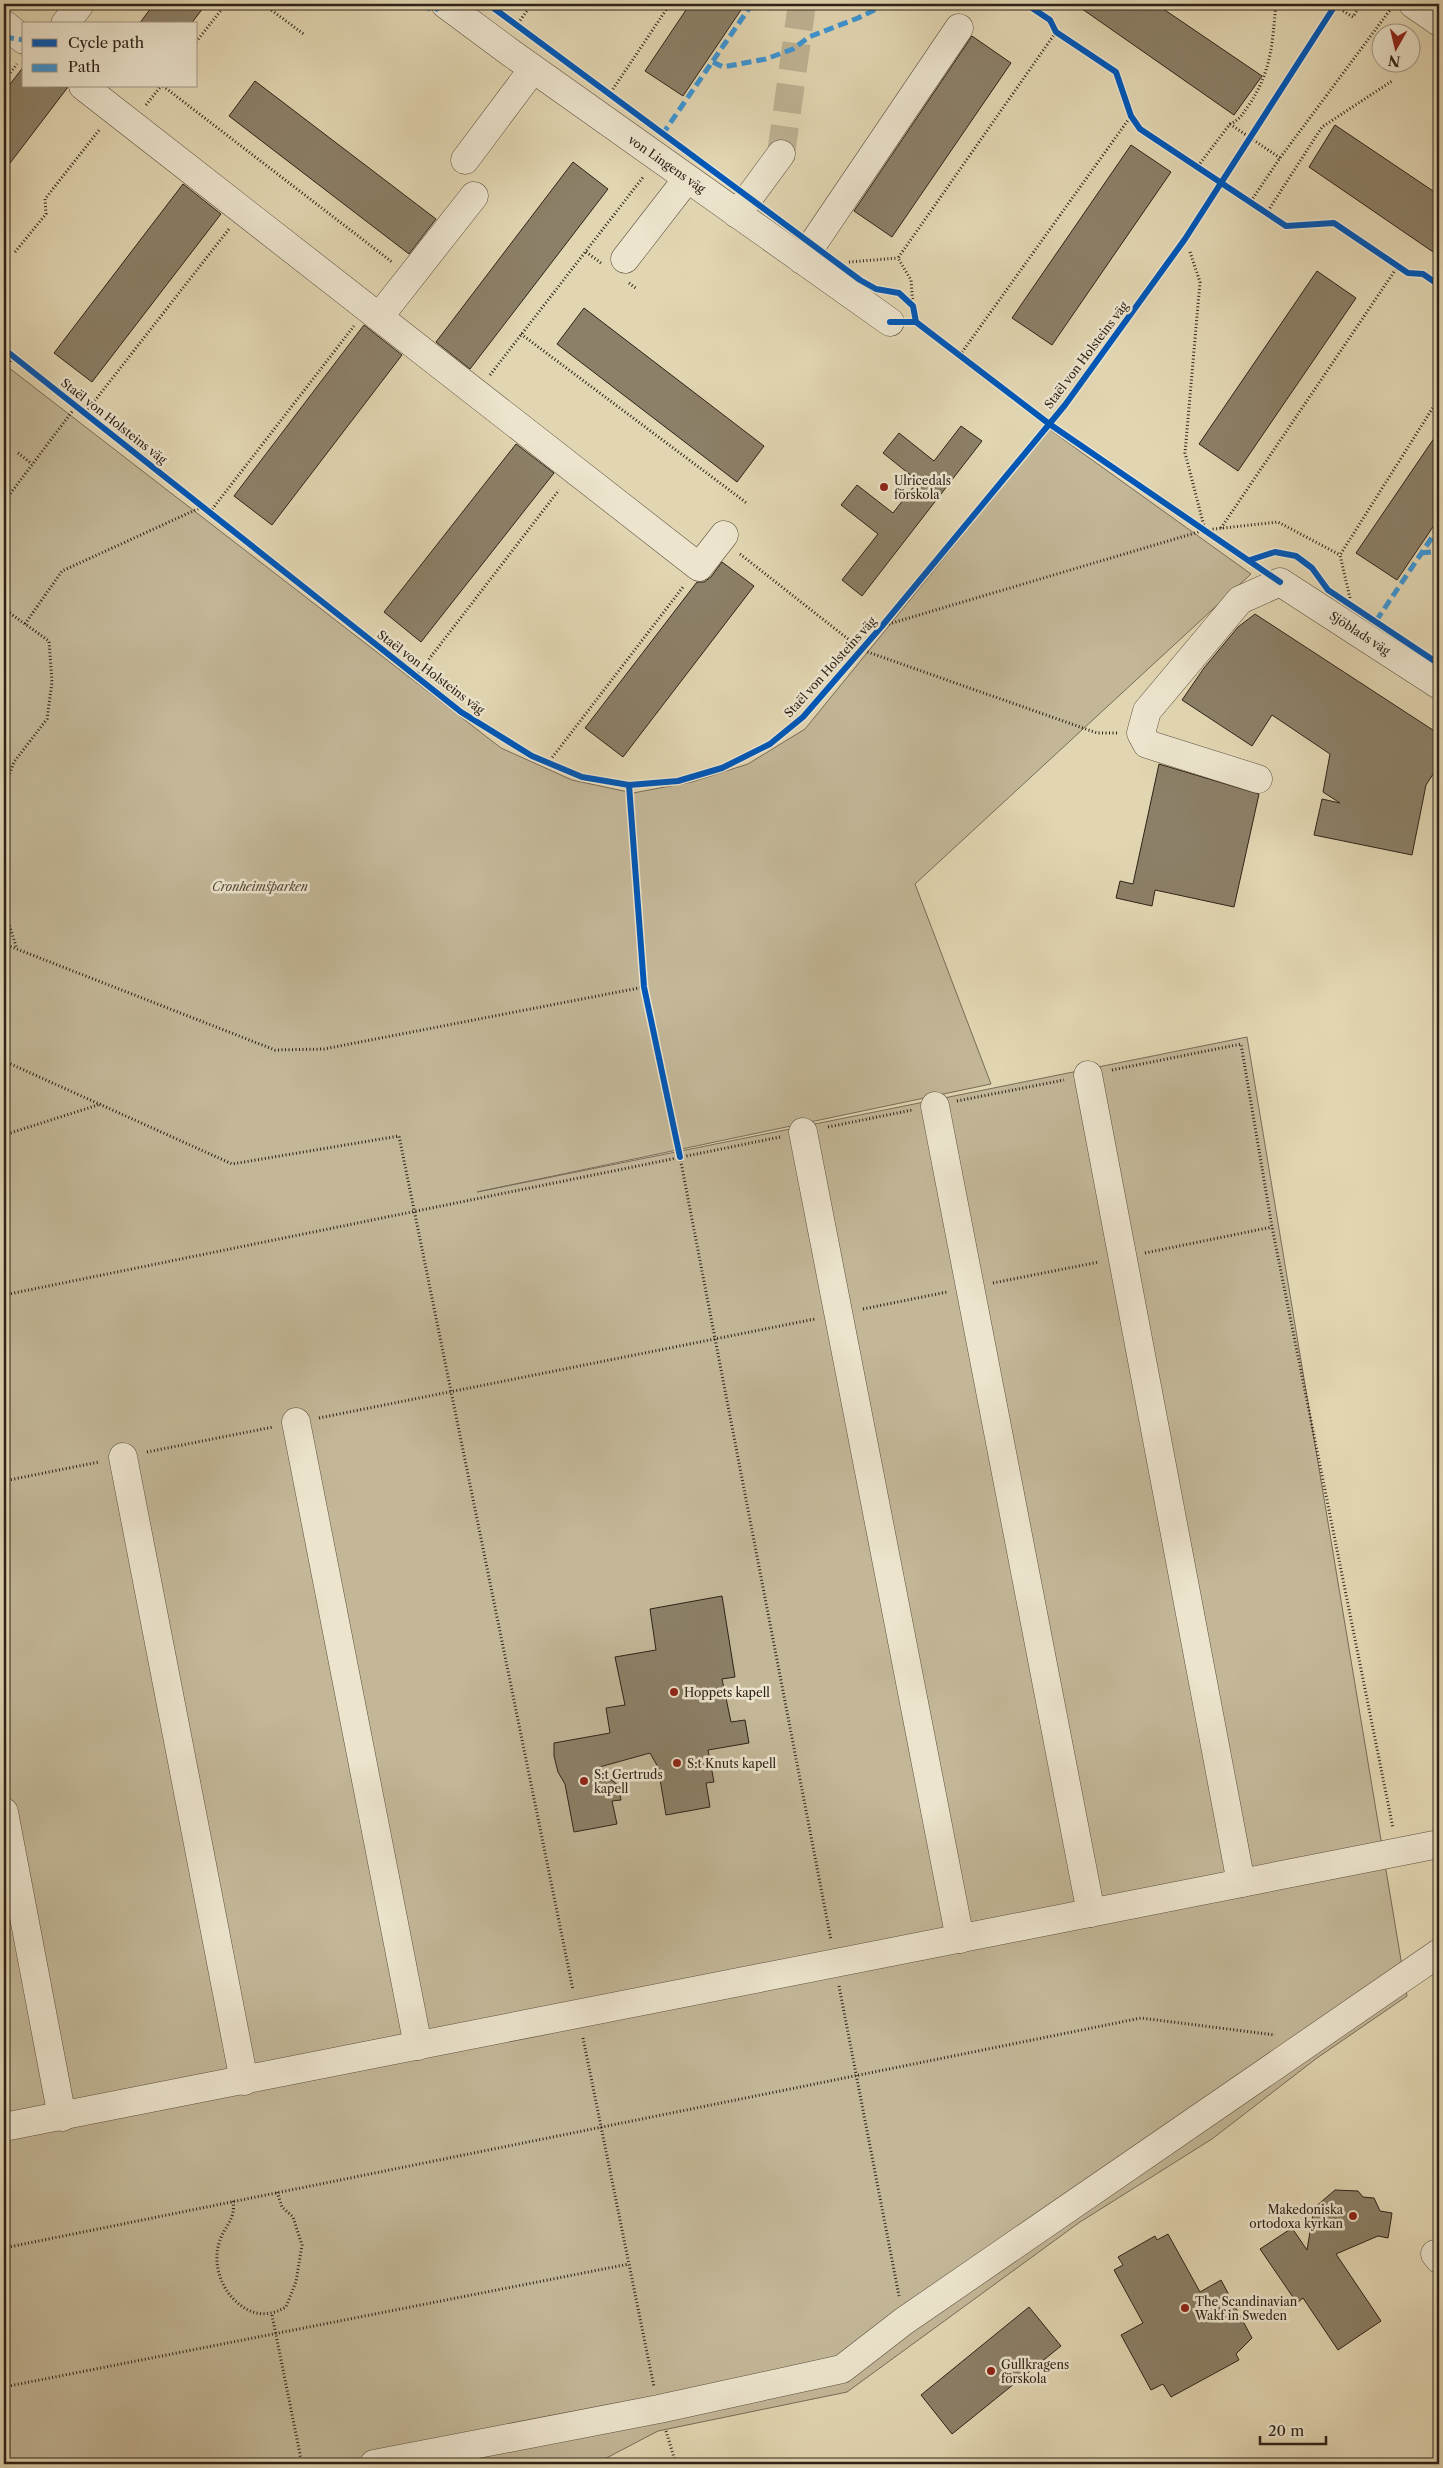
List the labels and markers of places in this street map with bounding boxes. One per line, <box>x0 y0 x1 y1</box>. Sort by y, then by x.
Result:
place label: Ulricedals förskola <box>894 473 951 502</box>
marker: Ulricedals förskola <box>878 481 890 493</box>
place label: Hoppets kapell <box>684 1685 770 1700</box>
marker: Hoppets kapell <box>668 1686 680 1698</box>
place label: S:t Knuts kapell <box>687 1756 777 1771</box>
marker: S:t Knuts kapell <box>671 1757 683 1769</box>
place label: S:t Gertruds kapell <box>594 1767 663 1796</box>
marker: S:t Gertruds kapell <box>578 1775 590 1787</box>
place label: Makedoniska ortodoxa kyrkan <box>1249 2202 1344 2231</box>
marker: Makedoniska ortodoxa kyrkan <box>1347 2210 1359 2222</box>
place label: The Scandinavian Wakf in Sweden <box>1194 2294 1298 2323</box>
marker: The Scandinavian Wakf in Sweden <box>1179 2302 1191 2314</box>
place label: Gullkragens förskola <box>1001 2357 1069 2386</box>
marker: Gullkragens förskola <box>985 2365 997 2377</box>

